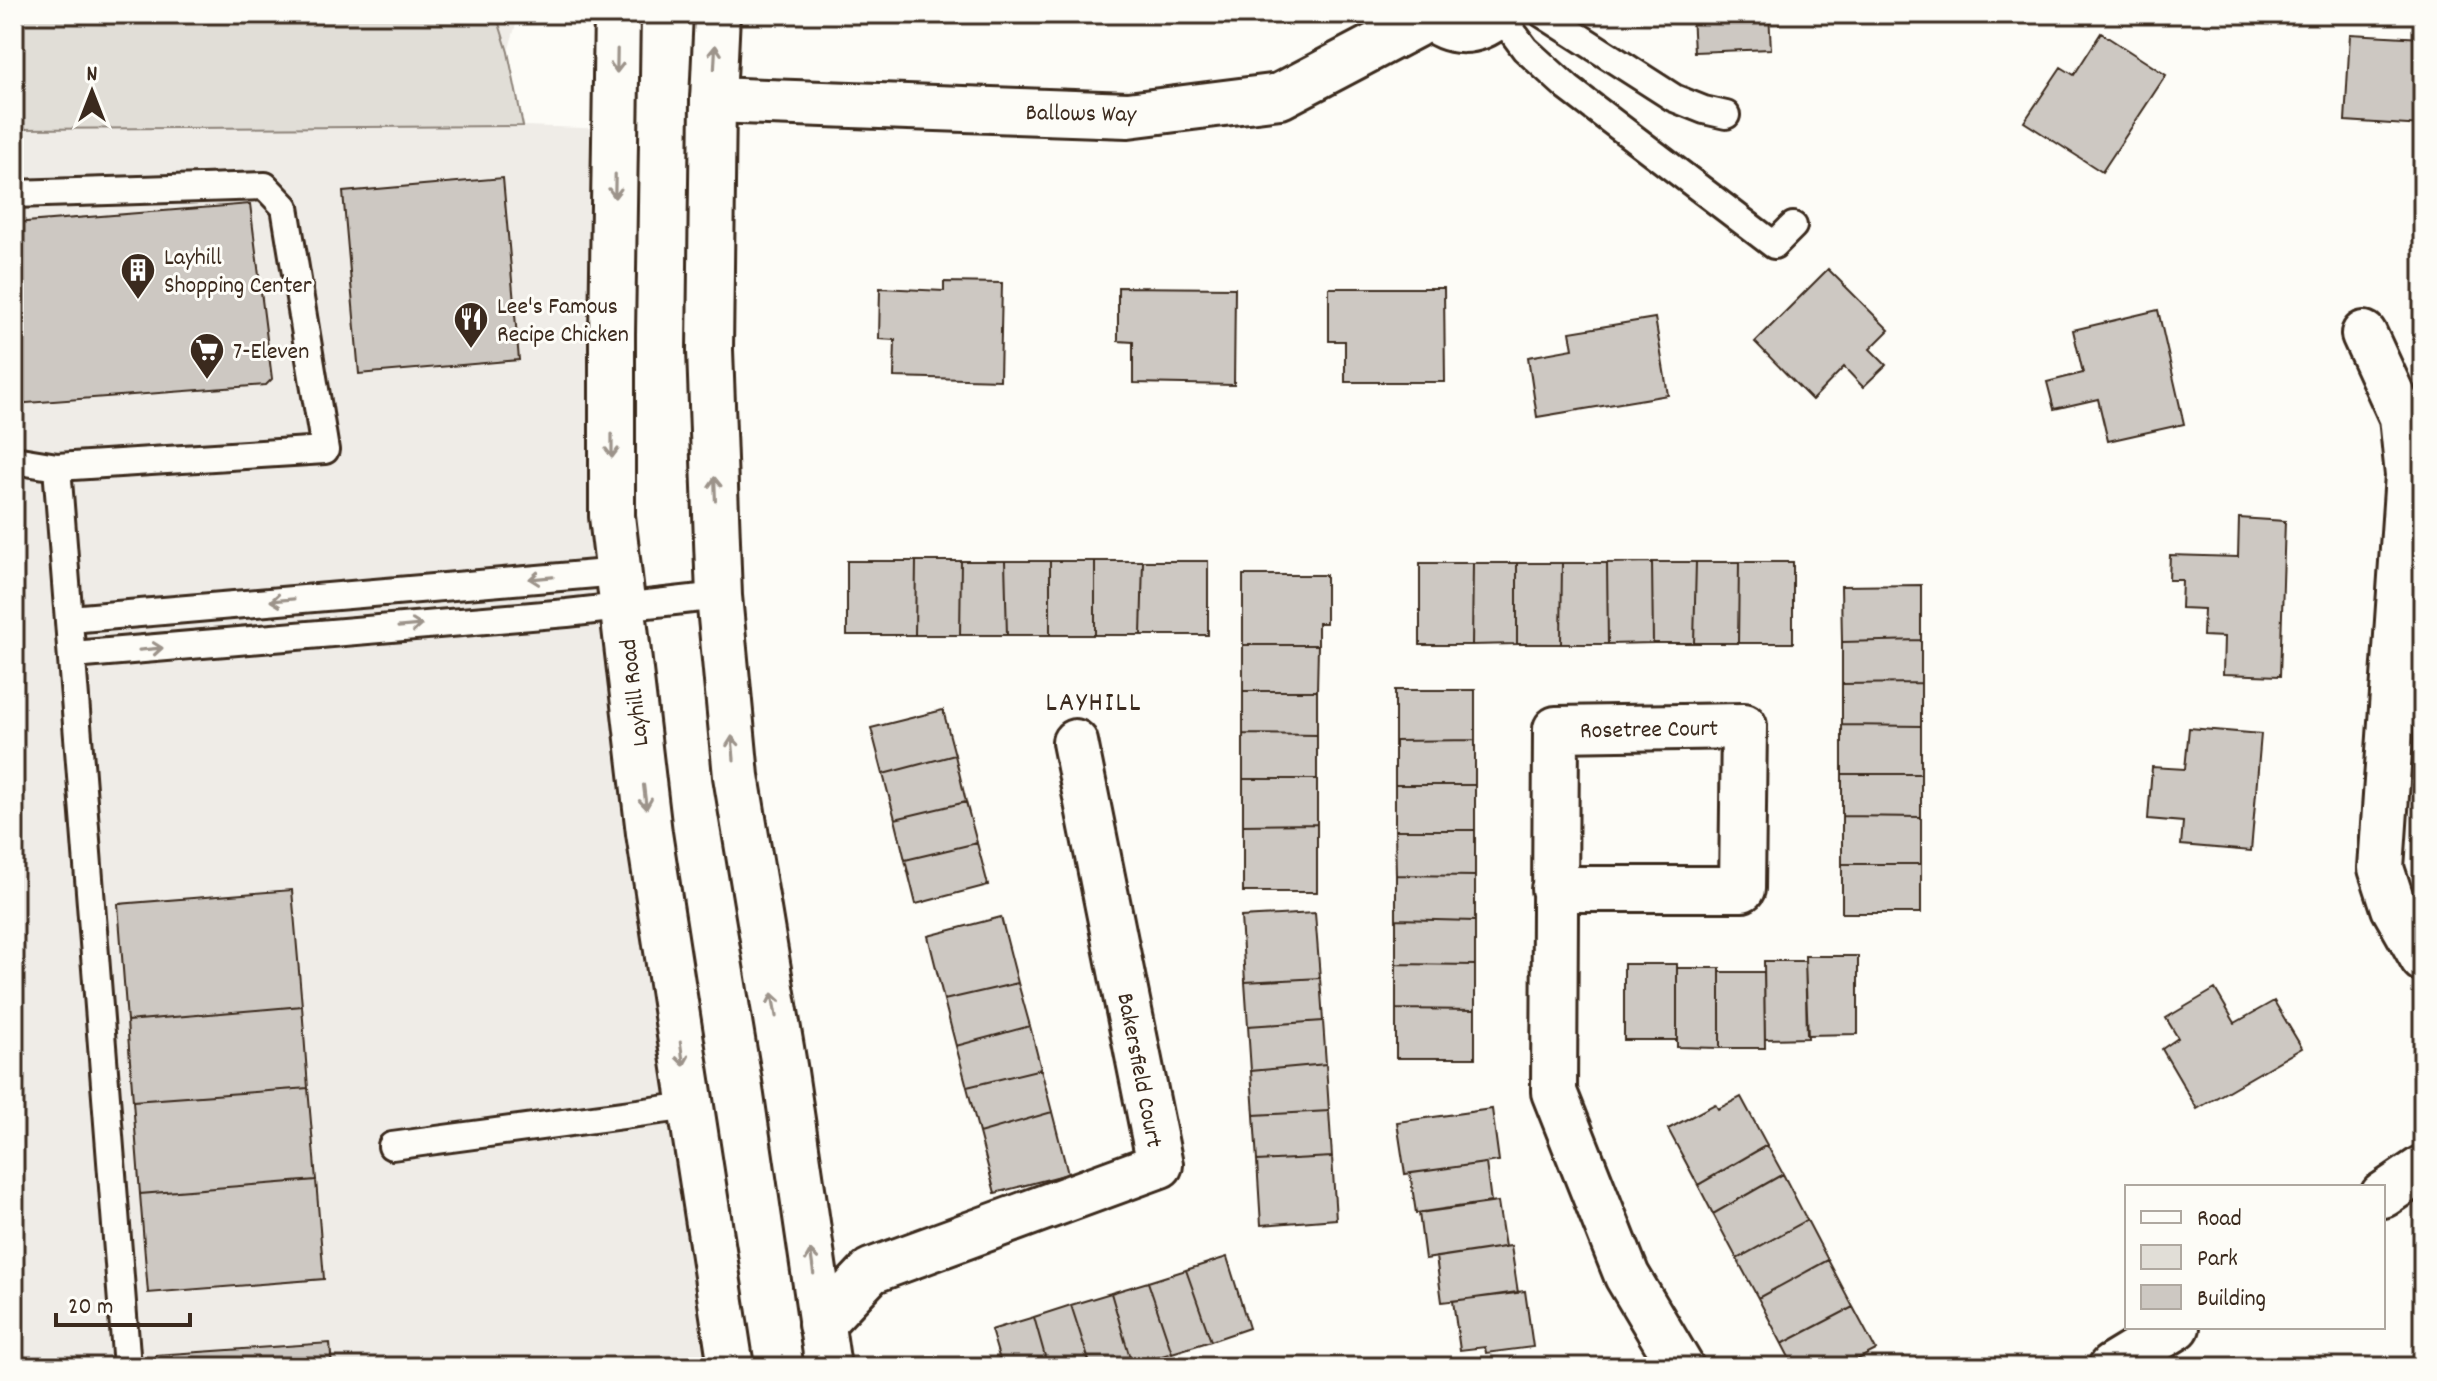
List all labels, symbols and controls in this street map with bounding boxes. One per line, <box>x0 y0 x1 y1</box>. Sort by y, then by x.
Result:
one-way arrow <box>708 44 723 71</box>
one-way arrow <box>609 47 624 74</box>
north arrow <box>52 52 132 132</box>
text: N <box>87 60 98 91</box>
street label: Ballows Way <box>1025 97 1138 133</box>
one-way arrow <box>607 172 623 199</box>
place label: Layhill Shopping Center <box>164 242 312 304</box>
building icon: Layhill Shopping Center <box>119 251 157 301</box>
place label: Lee's Famous Recipe Chicken <box>497 291 629 353</box>
restaurant icon: Lee's Famous Recipe Chicken <box>452 300 490 350</box>
supermarket icon: 7-Eleven <box>188 331 226 381</box>
place label: 7-Eleven <box>233 336 309 370</box>
one-way arrow <box>604 432 620 459</box>
one-way arrow <box>707 476 722 503</box>
one-way arrow <box>528 571 555 586</box>
one-way arrow <box>269 593 296 608</box>
one-way arrow <box>396 619 423 634</box>
street label: Layhill Road <box>613 637 659 748</box>
one-way arrow <box>137 641 164 656</box>
district label: LAYHILL <box>1046 685 1142 725</box>
street label: Rosetree Court <box>1580 713 1718 749</box>
one-way arrow <box>725 735 740 762</box>
one-way arrow <box>638 784 653 809</box>
street label: Bakersfield Court <box>1106 990 1170 1151</box>
one-way arrow <box>766 993 781 1018</box>
one-way arrow <box>675 1041 690 1066</box>
legend <box>2125 1185 2385 1329</box>
text: Road <box>2197 1203 2242 1237</box>
text: Park <box>2197 1243 2238 1277</box>
one-way arrow <box>804 1250 819 1275</box>
scale bar <box>56 1277 190 1327</box>
text: Building <box>2197 1283 2266 1317</box>
text: 20 m <box>68 1291 114 1325</box>

